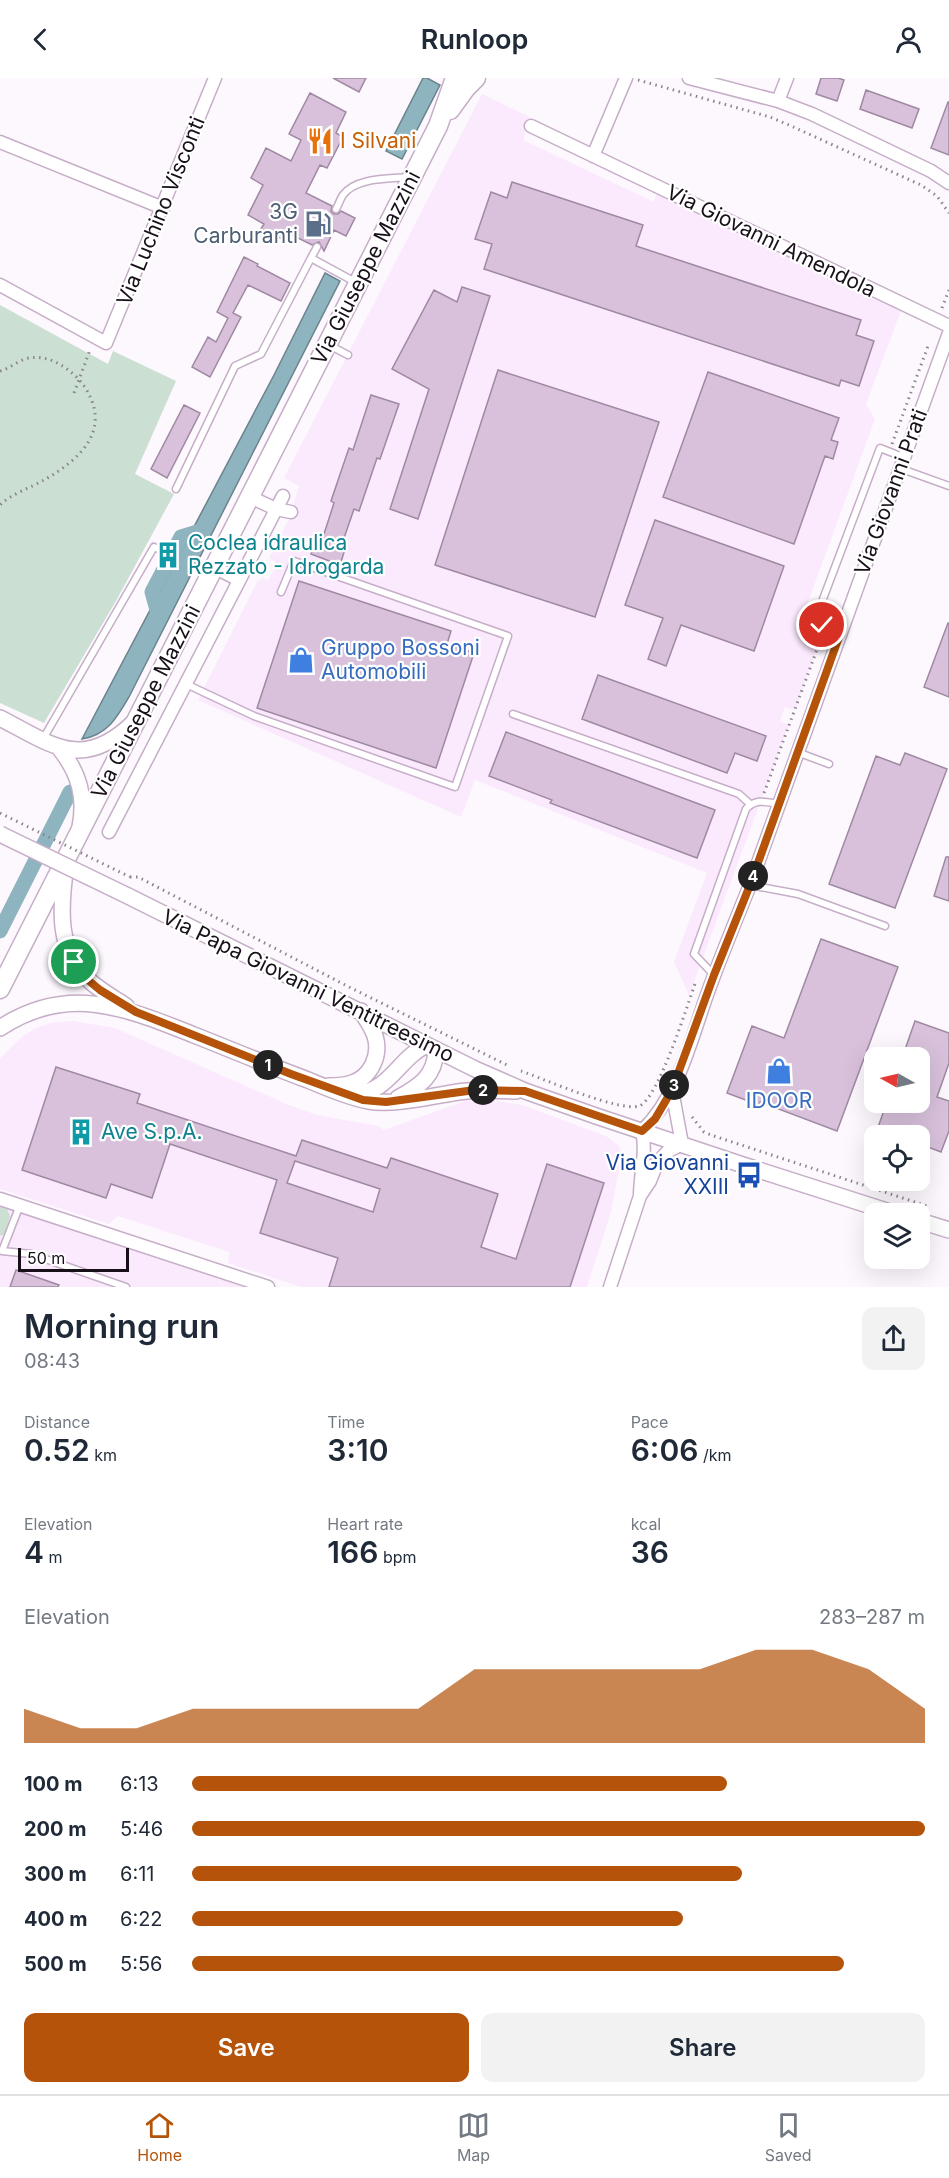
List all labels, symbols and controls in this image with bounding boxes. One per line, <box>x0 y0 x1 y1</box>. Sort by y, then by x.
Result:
icon: back <box>24 23 57 56</box>
text: Runloop <box>421 23 528 56</box>
icon: person <box>892 23 925 56</box>
street label: Via Luchino Visconti <box>111 113 210 309</box>
restaurant icon: I Silvani <box>305 126 335 156</box>
place label: I Silvani <box>340 128 416 153</box>
street label: Via Giuseppe Mazzini <box>306 167 425 369</box>
street label: Via Giovanni Amendola <box>663 179 880 302</box>
place label: 3G Carburanti <box>193 199 298 248</box>
fuel station icon: 3G Carburanti <box>303 209 333 239</box>
street label: Via Giovanni Prati <box>849 406 932 578</box>
place label: Coclea idraulica Rezzato - Idrogarda <box>188 530 384 579</box>
building icon: Coclea idraulica Rezzato - Idrogarda <box>153 540 183 570</box>
pin <box>796 599 847 650</box>
street label: Via Giuseppe Mazzini <box>86 601 205 803</box>
icon: check <box>805 608 838 641</box>
place label: Gruppo Bossoni Automobili <box>321 635 480 684</box>
shop icon: Gruppo Bossoni Automobili <box>286 645 316 675</box>
pin: 4 <box>738 861 768 891</box>
text: 4 <box>748 866 758 886</box>
street label: Via Papa Giovanni Ventitreesimo <box>158 904 458 1067</box>
pin <box>48 936 99 987</box>
icon: arrive <box>57 945 90 978</box>
north arrow <box>864 1047 930 1113</box>
map controls <box>864 1047 930 1269</box>
pin: 1 <box>253 1050 283 1080</box>
text: 1 <box>265 1055 271 1075</box>
shop icon: IDOOR <box>764 1056 794 1086</box>
pin: 3 <box>659 1070 689 1100</box>
pin: 2 <box>468 1075 498 1105</box>
text: 3 <box>669 1075 679 1095</box>
text: 2 <box>478 1080 488 1100</box>
place label: IDOOR <box>746 1088 812 1113</box>
building icon: Ave S.p.A. <box>66 1117 96 1147</box>
place label: Ave S.p.A. <box>101 1119 203 1144</box>
button: locate <box>864 1125 930 1191</box>
place label: Via Giovanni XXIII <box>605 1150 729 1199</box>
bus stop icon: Via Giovanni XXIII <box>734 1160 764 1190</box>
button: layers <box>864 1203 930 1269</box>
scale bar <box>18 1245 129 1272</box>
text: 50 m <box>27 1248 65 1268</box>
text: Morning run <box>24 1306 219 1346</box>
button: share <box>862 1307 925 1370</box>
text: 08:43 <box>24 1349 80 1373</box>
text: Distance <box>24 1412 90 1432</box>
text: Time <box>327 1412 365 1432</box>
text: Pace <box>631 1412 668 1432</box>
text: 0.52 <box>24 1432 90 1468</box>
text: 3:10 <box>327 1432 388 1468</box>
text: 6:06 <box>631 1432 698 1468</box>
text: km <box>90 1445 117 1465</box>
text: /km <box>698 1445 731 1465</box>
text: Elevation <box>24 1514 93 1534</box>
text: Heart rate <box>327 1514 403 1534</box>
text: kcal <box>631 1514 661 1534</box>
text: 4 <box>24 1534 44 1570</box>
text: 166 <box>327 1534 378 1570</box>
text: 36 <box>631 1534 669 1570</box>
text: m <box>44 1547 63 1567</box>
text: bpm <box>378 1547 417 1567</box>
text: Elevation <box>24 1605 110 1629</box>
text: 283–287 m <box>819 1605 925 1629</box>
text: 100 m <box>24 1772 83 1796</box>
text: 6:13 <box>120 1772 159 1796</box>
text: 200 m <box>24 1817 87 1841</box>
text: 5:46 <box>120 1817 163 1841</box>
text: 300 m <box>24 1862 87 1886</box>
text: 6:11 <box>120 1862 154 1886</box>
text: 400 m <box>24 1907 88 1931</box>
text: 6:22 <box>120 1907 163 1931</box>
text: 500 m <box>24 1952 87 1976</box>
text: 5:56 <box>120 1952 162 1976</box>
button: Save <box>24 2013 469 2082</box>
button: Share <box>481 2013 925 2082</box>
tab: Home <box>137 2109 182 2165</box>
tab: Map <box>457 2109 490 2165</box>
tab: Saved <box>765 2109 812 2165</box>

